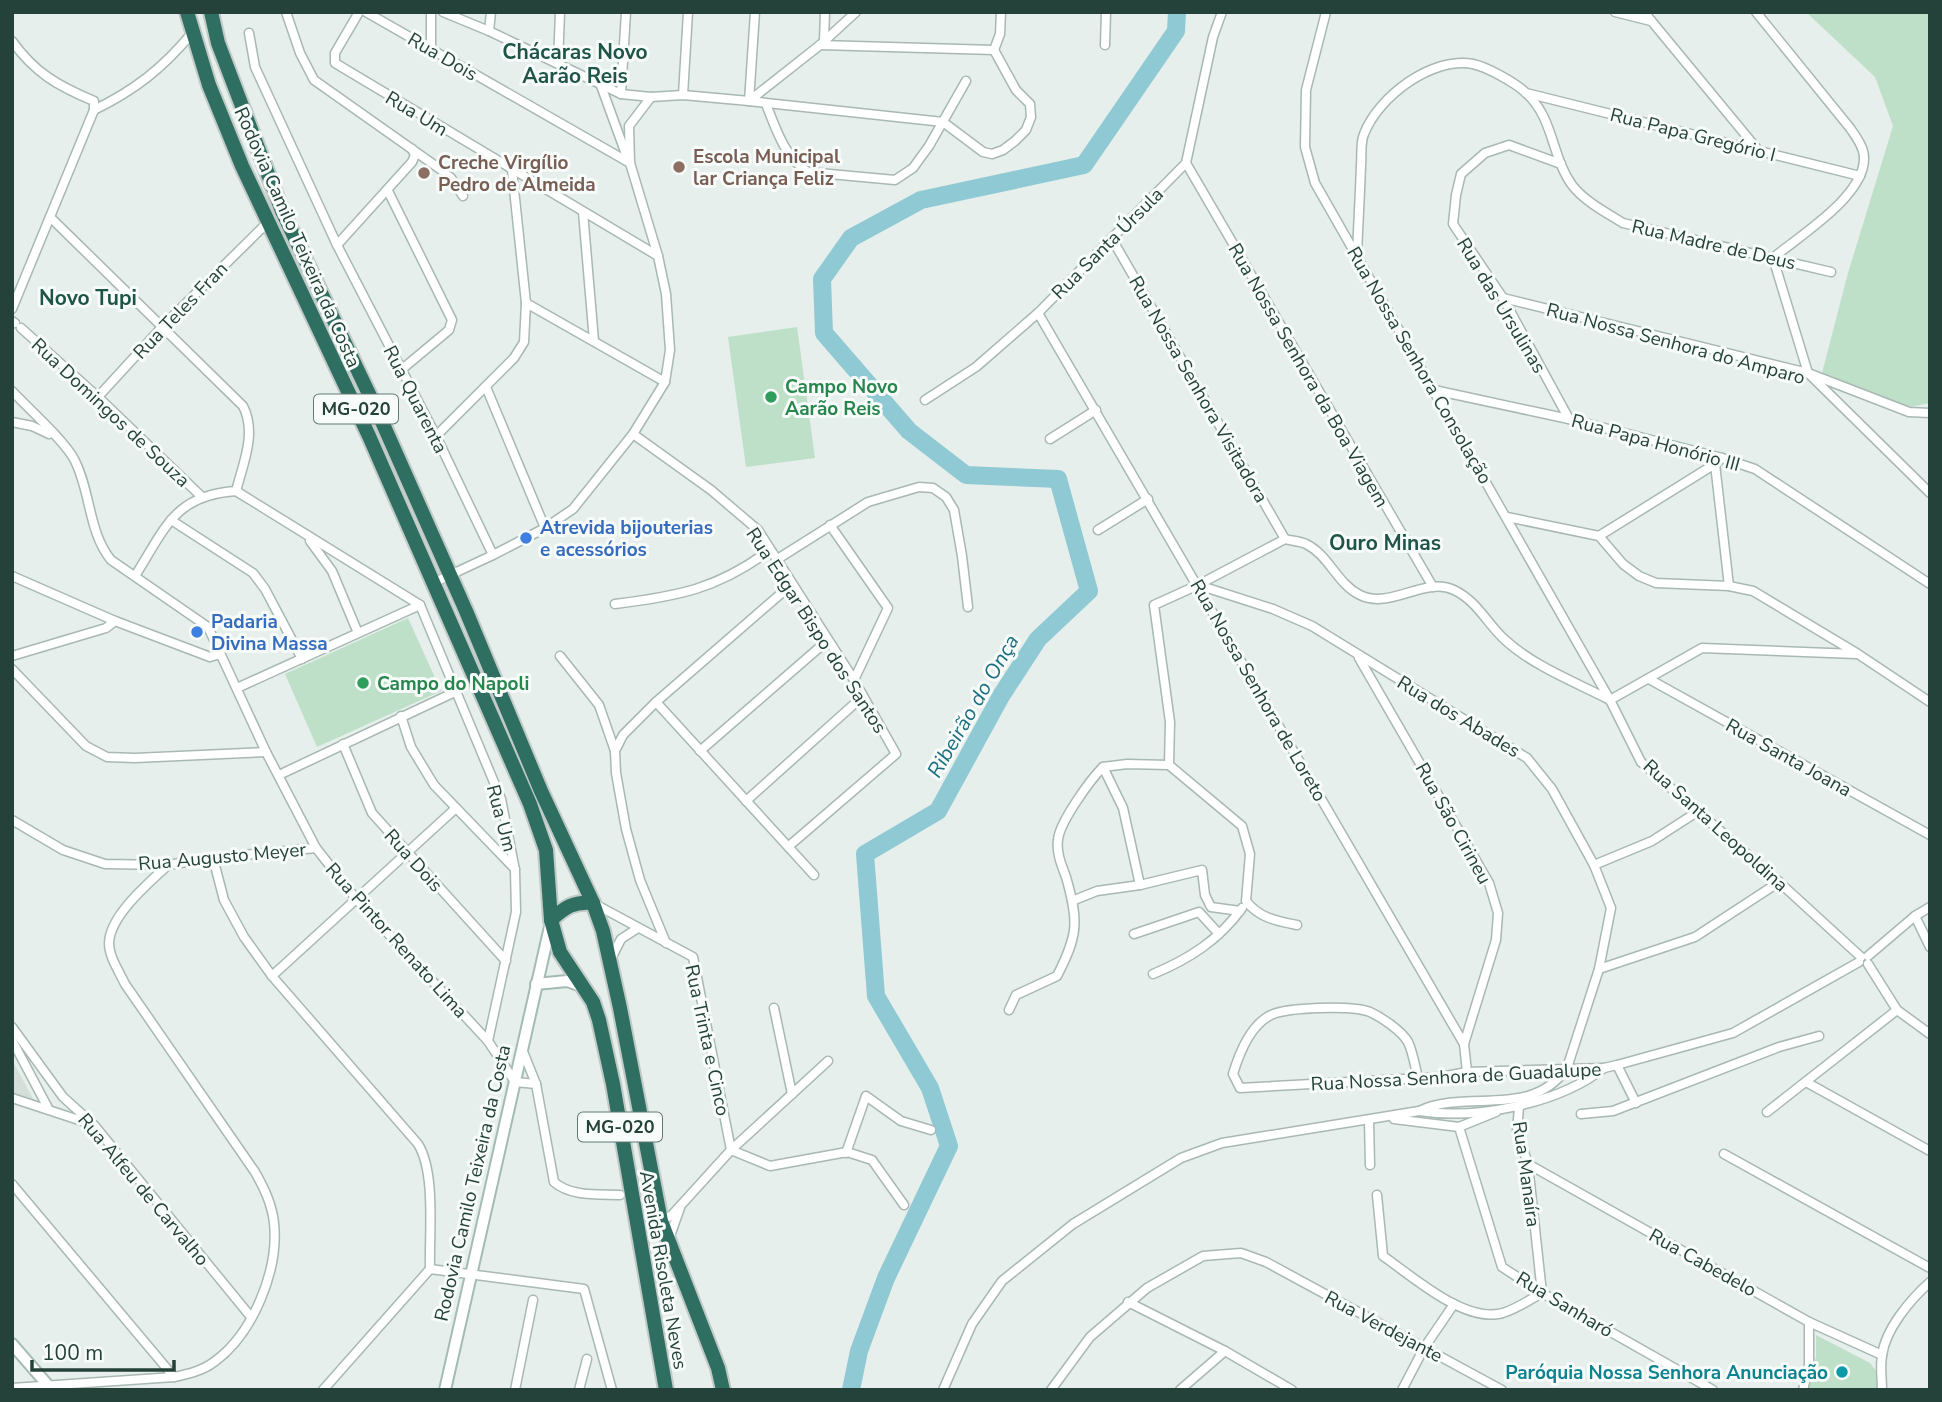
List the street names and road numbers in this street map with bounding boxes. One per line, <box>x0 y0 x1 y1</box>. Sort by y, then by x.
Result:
street label: Rua Dois <box>403 26 482 87</box>
street label: Rua Um <box>380 85 453 143</box>
street label: Rua Papa Gregório I <box>1607 102 1778 168</box>
street label: Rodovia Camilo Teixeira da Costa <box>228 103 366 372</box>
street label: Rua Santa Úrsula <box>1046 182 1169 305</box>
street label: Rua Madre de Deus <box>1629 213 1798 276</box>
street label: Rua das Ursulinas <box>1450 233 1552 378</box>
street label: Rua Nossa Senhora da Boa Viagem <box>1222 239 1395 512</box>
street label: Rua Nossa Senhora Consolação <box>1340 242 1498 489</box>
street label: Rua Teles Fran <box>128 256 234 365</box>
street label: Rua Nossa Senhora Visitadora <box>1122 271 1274 508</box>
street label: Rua Nossa Senhora do Amparo <box>1544 297 1808 391</box>
street label: Rua Domingos de Souza <box>25 332 195 493</box>
street label: Rua Quarenta <box>377 341 453 458</box>
road number: MG-020 <box>314 394 398 424</box>
street label: Rua Papa Honório III <box>1569 408 1743 478</box>
street label: Rua Edgar Bispo dos Santos <box>740 523 893 739</box>
street label: Rua Nossa Senhora de Loreto <box>1184 575 1333 806</box>
street label: Rua dos Abades <box>1392 670 1525 764</box>
street label: Rua Santa Joana <box>1721 713 1856 803</box>
street label: Rua Santa Leopoldina <box>1637 754 1793 898</box>
street label: Rua São Cirineu <box>1409 758 1497 889</box>
street label: Rua Um <box>480 782 522 855</box>
street label: Rua Dois <box>378 824 449 898</box>
street label: Rua Augusto Meyer <box>137 837 307 877</box>
street label: Rua Pintor Renato Lima <box>319 857 473 1024</box>
street label: Rua Trinta e Cinco <box>678 962 736 1118</box>
street label: Rodovia Camilo Teixeira da Costa <box>428 1043 517 1324</box>
street label: Rua Nossa Senhora de Guadalupe <box>1310 1056 1602 1098</box>
street label: Rua Alfeu de Carvalho <box>72 1108 215 1272</box>
road number: MG-020 <box>578 1112 662 1142</box>
street label: Rua Manaíra <box>1506 1120 1546 1229</box>
street label: Avenida Risoleta Neves <box>633 1169 693 1372</box>
street label: Rua Cabedelo <box>1644 1223 1761 1303</box>
street label: Rua Sanharó <box>1511 1266 1618 1344</box>
street label: Rua Verdejante <box>1320 1285 1447 1369</box>

